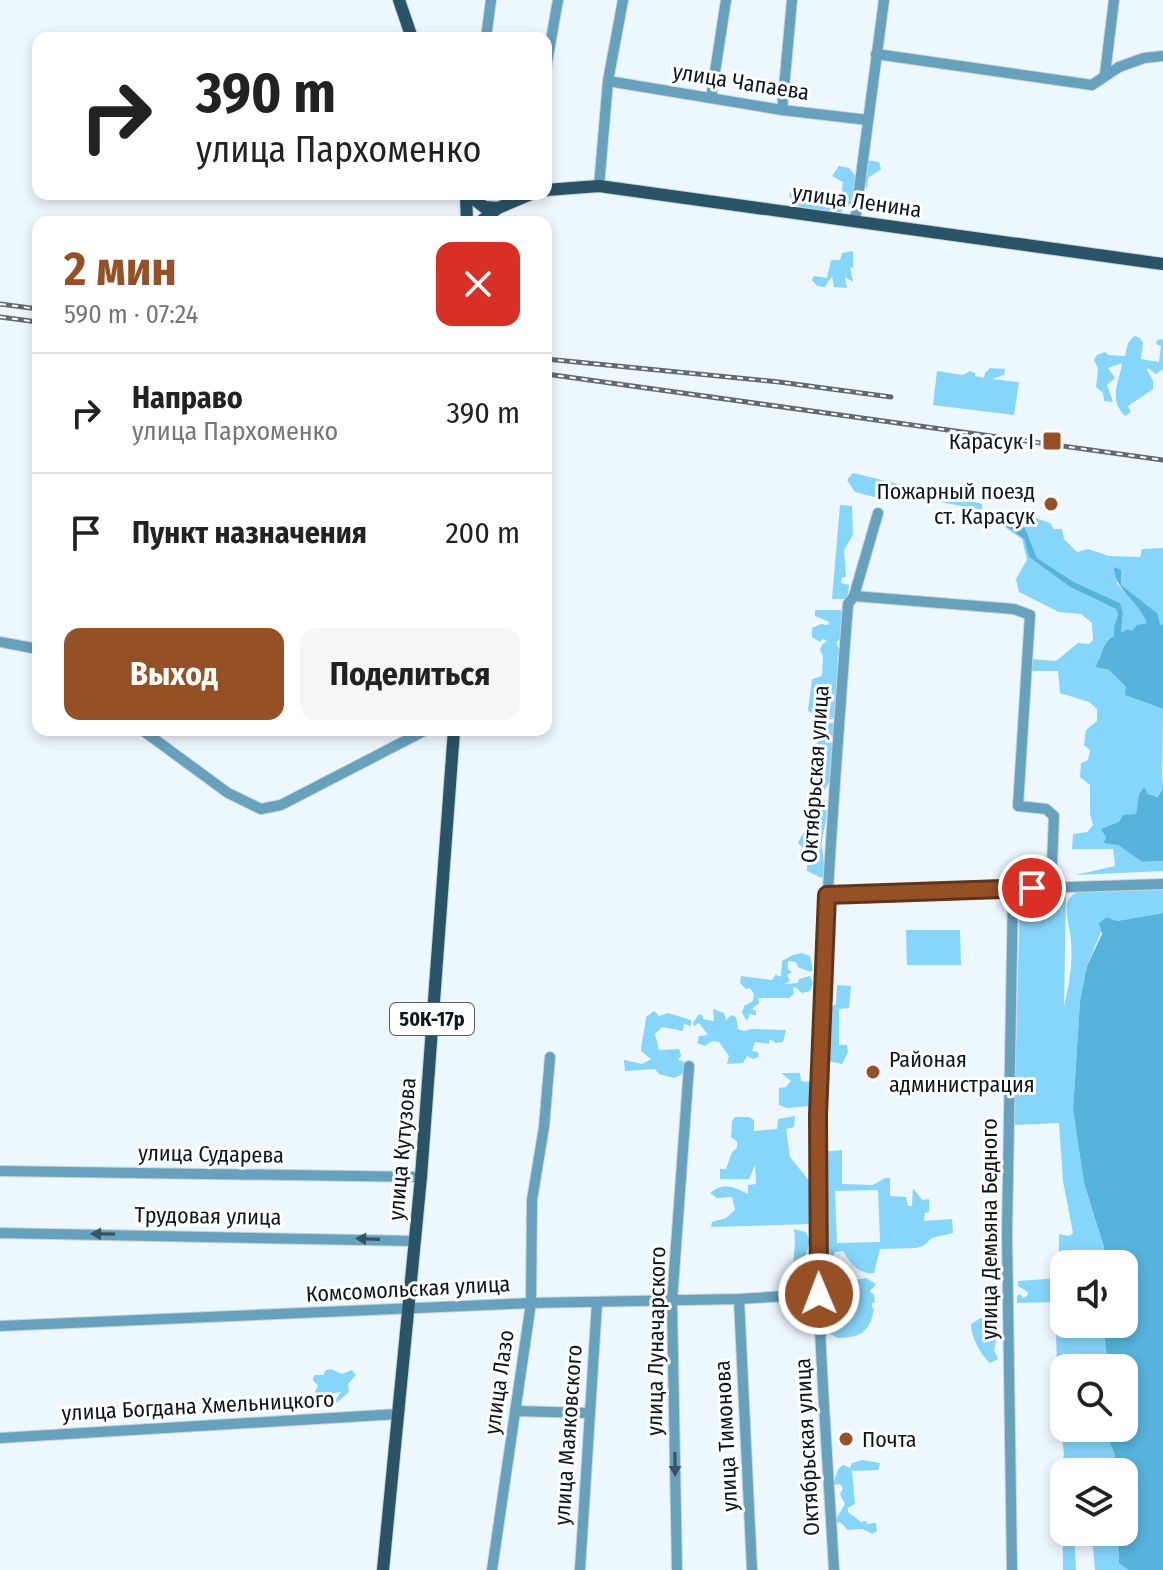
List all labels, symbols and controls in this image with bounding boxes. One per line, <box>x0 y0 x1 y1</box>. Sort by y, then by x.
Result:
street label: улица Чапаева <box>671 58 811 106</box>
text: 390 m <box>196 60 336 127</box>
icon: right <box>64 64 168 168</box>
text: улица Пархоменко <box>196 128 482 172</box>
street label: улица Ленина <box>791 179 923 223</box>
text: 2 мин <box>64 240 177 298</box>
button: close <box>436 242 520 326</box>
text: 590 m · 07:24 <box>64 299 198 330</box>
text: Направо <box>132 380 243 416</box>
icon: right <box>64 391 108 435</box>
text: 390 m <box>446 395 520 431</box>
text: улица Пархоменко <box>132 416 338 447</box>
place label: Карасук I <box>949 428 1034 455</box>
marker: Карасук I <box>1041 430 1063 452</box>
place label: Пожарный поезд ст. Карасук <box>877 478 1036 530</box>
marker: Пожарный поезд ст. Карасук <box>1042 495 1060 513</box>
icon: arrive <box>64 511 108 555</box>
text: Пункт назначения <box>132 515 367 551</box>
text: 200 m <box>445 515 520 551</box>
button: Выход <box>64 628 284 720</box>
button: Поделиться <box>300 628 520 720</box>
street label: Октябрьская улица <box>795 684 835 864</box>
pin <box>998 854 1066 922</box>
icon: arrive <box>1010 866 1054 910</box>
road number: 50К-17р <box>390 1003 474 1035</box>
place label: Районая администрация <box>889 1046 1035 1098</box>
marker: Районая администрация <box>864 1063 882 1081</box>
street label: улица Кутузова <box>382 1077 422 1221</box>
street label: улица Демьяна Бедного <box>976 1118 1003 1340</box>
street label: улица Сударева <box>138 1139 284 1169</box>
street label: Трудовая улица <box>134 1201 282 1231</box>
one-way arrow <box>90 1228 115 1240</box>
one-way arrow <box>355 1233 380 1246</box>
street label: улица Луначарского <box>641 1246 671 1436</box>
map controls <box>1050 1250 1138 1546</box>
button: sound <box>1050 1250 1138 1338</box>
position arrow <box>777 1252 861 1336</box>
street label: Комсомольская улица <box>305 1270 511 1308</box>
street label: улица Лазо <box>478 1328 520 1436</box>
street label: улица Маяковского <box>548 1344 588 1526</box>
button: search <box>1050 1354 1138 1442</box>
street label: Октябрьская улица <box>789 1357 825 1537</box>
street label: улица Тимонова <box>709 1360 743 1512</box>
street label: улица Богдана Хмельницкого <box>61 1385 335 1427</box>
place label: Почта <box>862 1426 917 1453</box>
marker: Почта <box>837 1430 855 1448</box>
one-way arrow <box>669 1452 681 1477</box>
button: layers <box>1050 1458 1138 1546</box>

